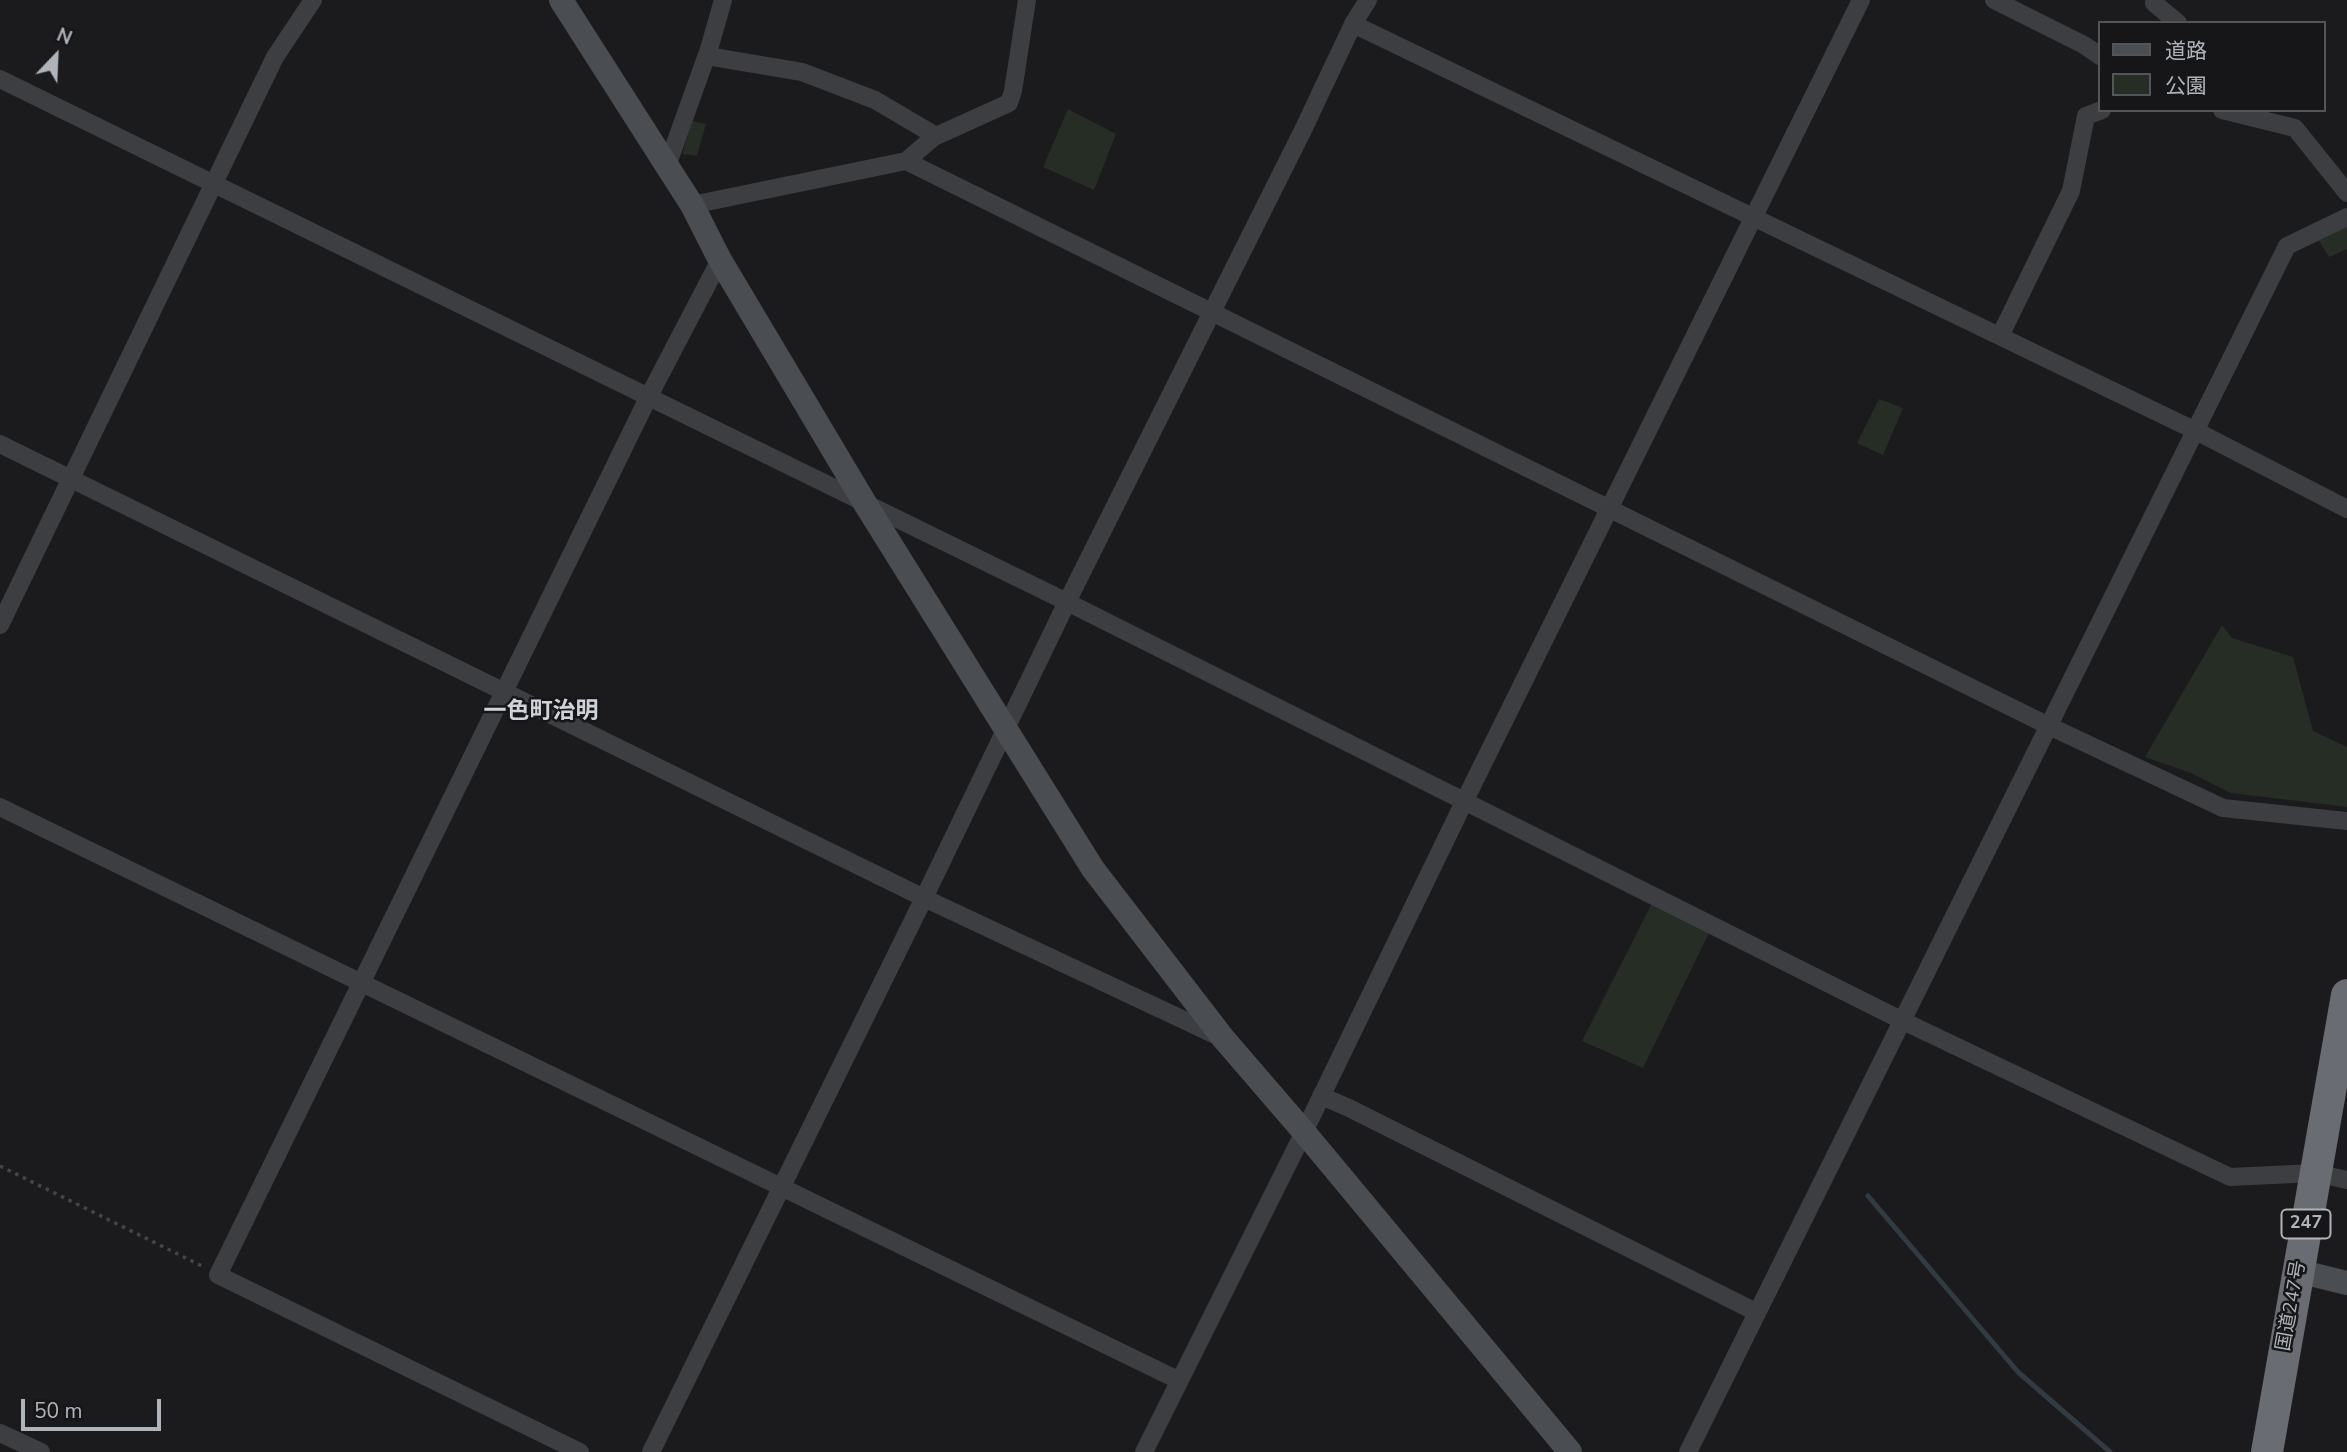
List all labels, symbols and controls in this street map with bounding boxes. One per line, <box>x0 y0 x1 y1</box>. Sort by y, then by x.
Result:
north arrow <box>21 21 91 91</box>
legend <box>2098 21 2326 112</box>
text: N <box>53 22 76 51</box>
text: 道路 <box>2165 37 2207 65</box>
text: 公園 <box>2165 72 2207 100</box>
district label: 一色町治明 <box>484 698 598 726</box>
road number: 247 <box>2282 1210 2330 1238</box>
street label: 国道247号 <box>2273 1259 2311 1353</box>
scale bar <box>24 1386 164 1430</box>
text: 50 m <box>34 1397 83 1425</box>

